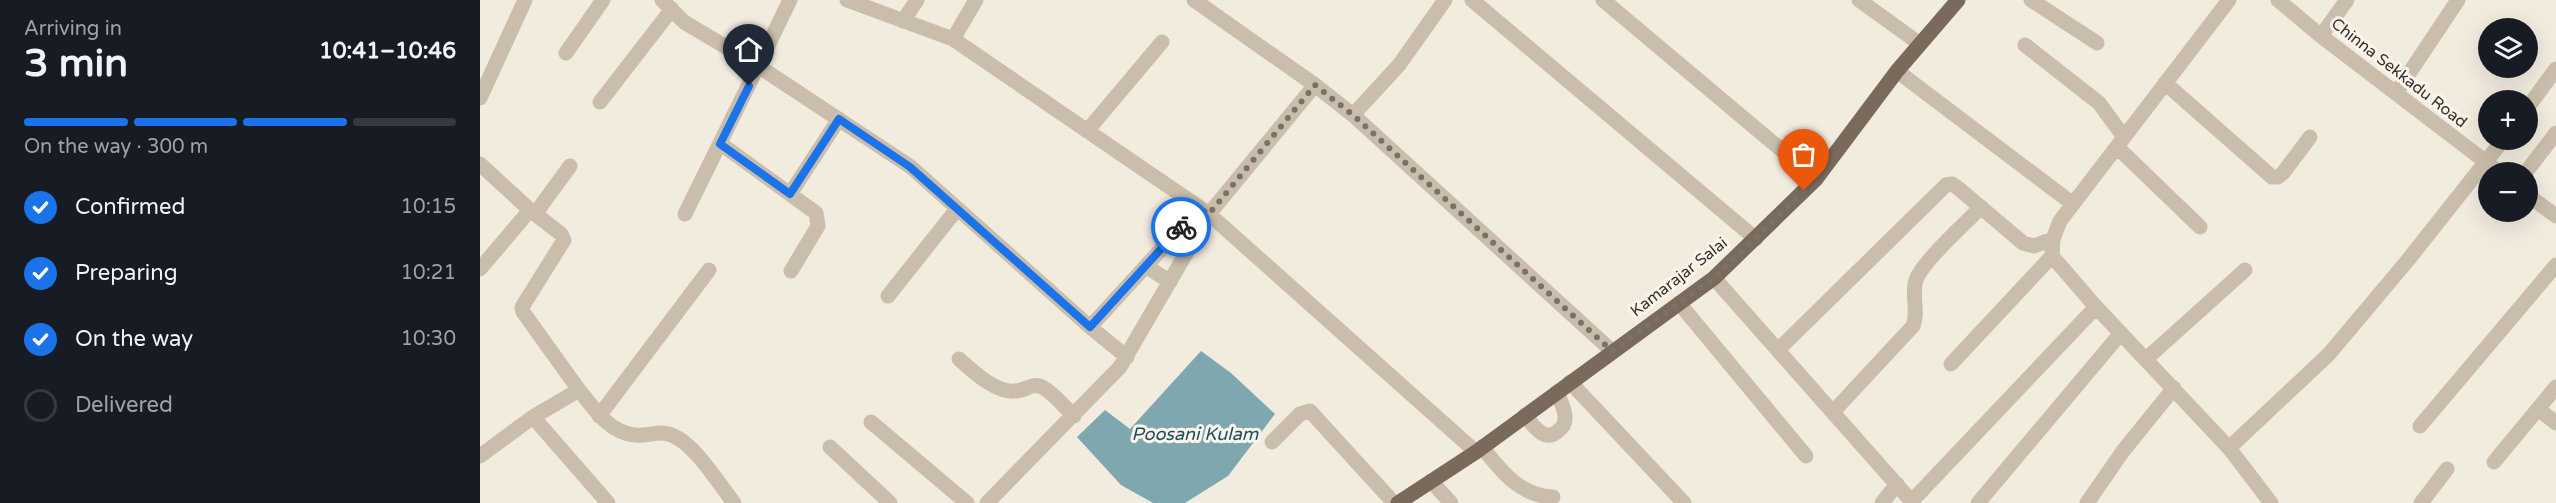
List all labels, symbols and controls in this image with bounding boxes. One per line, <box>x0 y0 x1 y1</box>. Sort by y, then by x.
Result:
street label: Chinna Sekkadu Road <box>2327 14 2471 132</box>
text: Arriving in <box>24 17 122 41</box>
map controls <box>2478 18 2538 222</box>
button: layers <box>2478 18 2538 78</box>
pin <box>723 24 774 86</box>
icon: home <box>732 33 765 66</box>
text: 10:41–10:46 <box>319 38 456 64</box>
text: 3 min <box>24 40 128 87</box>
button: + <box>2478 90 2538 150</box>
pin <box>1778 129 1829 191</box>
text: On the way · 300 m <box>24 135 208 159</box>
icon: bag <box>1787 138 1820 171</box>
button: − <box>2478 162 2538 222</box>
icon: check <box>24 191 57 224</box>
text: Confirmed <box>75 194 185 220</box>
text: 10:15 <box>401 195 456 219</box>
courier <box>1151 197 1211 257</box>
icon: bike <box>1165 211 1198 244</box>
street label: Kamarajar Salai <box>1626 233 1732 321</box>
icon: check <box>24 257 57 290</box>
text: Preparing <box>75 260 178 286</box>
text: 10:21 <box>401 261 456 285</box>
icon: check <box>24 323 57 356</box>
text: On the way <box>75 326 193 352</box>
text: 10:30 <box>401 327 456 351</box>
text: Delivered <box>75 392 173 418</box>
water label: Poosani Kulam <box>1132 423 1259 445</box>

